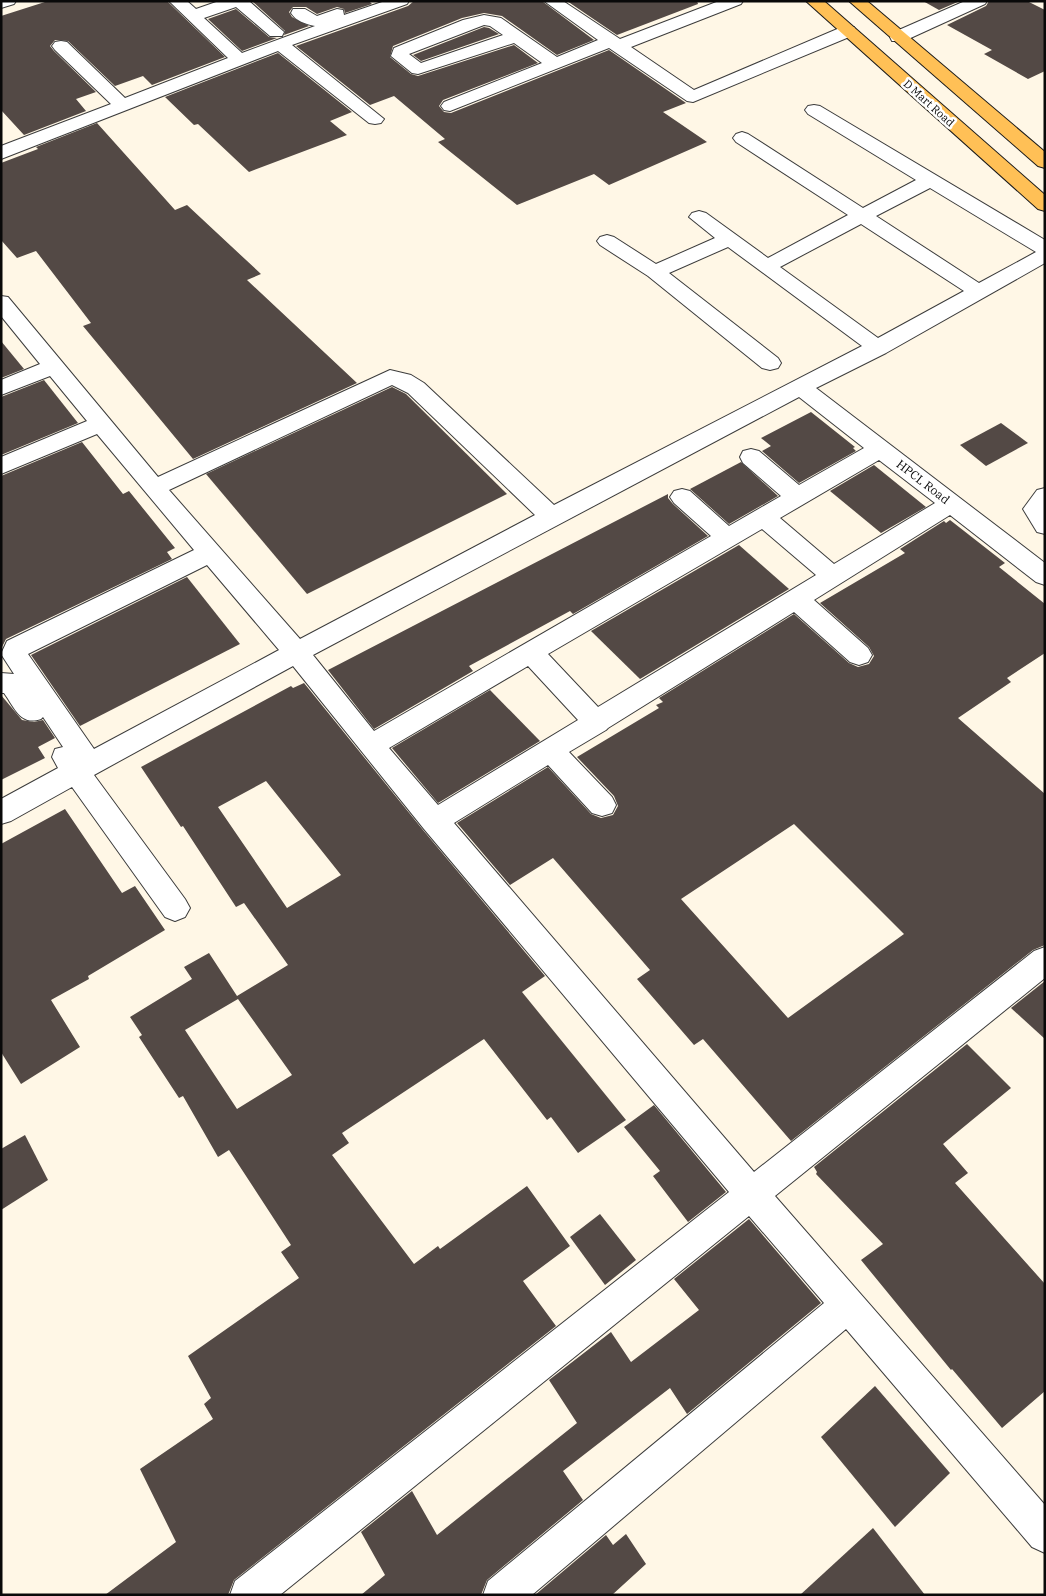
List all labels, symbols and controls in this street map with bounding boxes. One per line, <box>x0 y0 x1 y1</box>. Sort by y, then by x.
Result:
street label: D Mart Road <box>901 77 958 130</box>
street label: HPCL Road <box>894 456 953 507</box>

